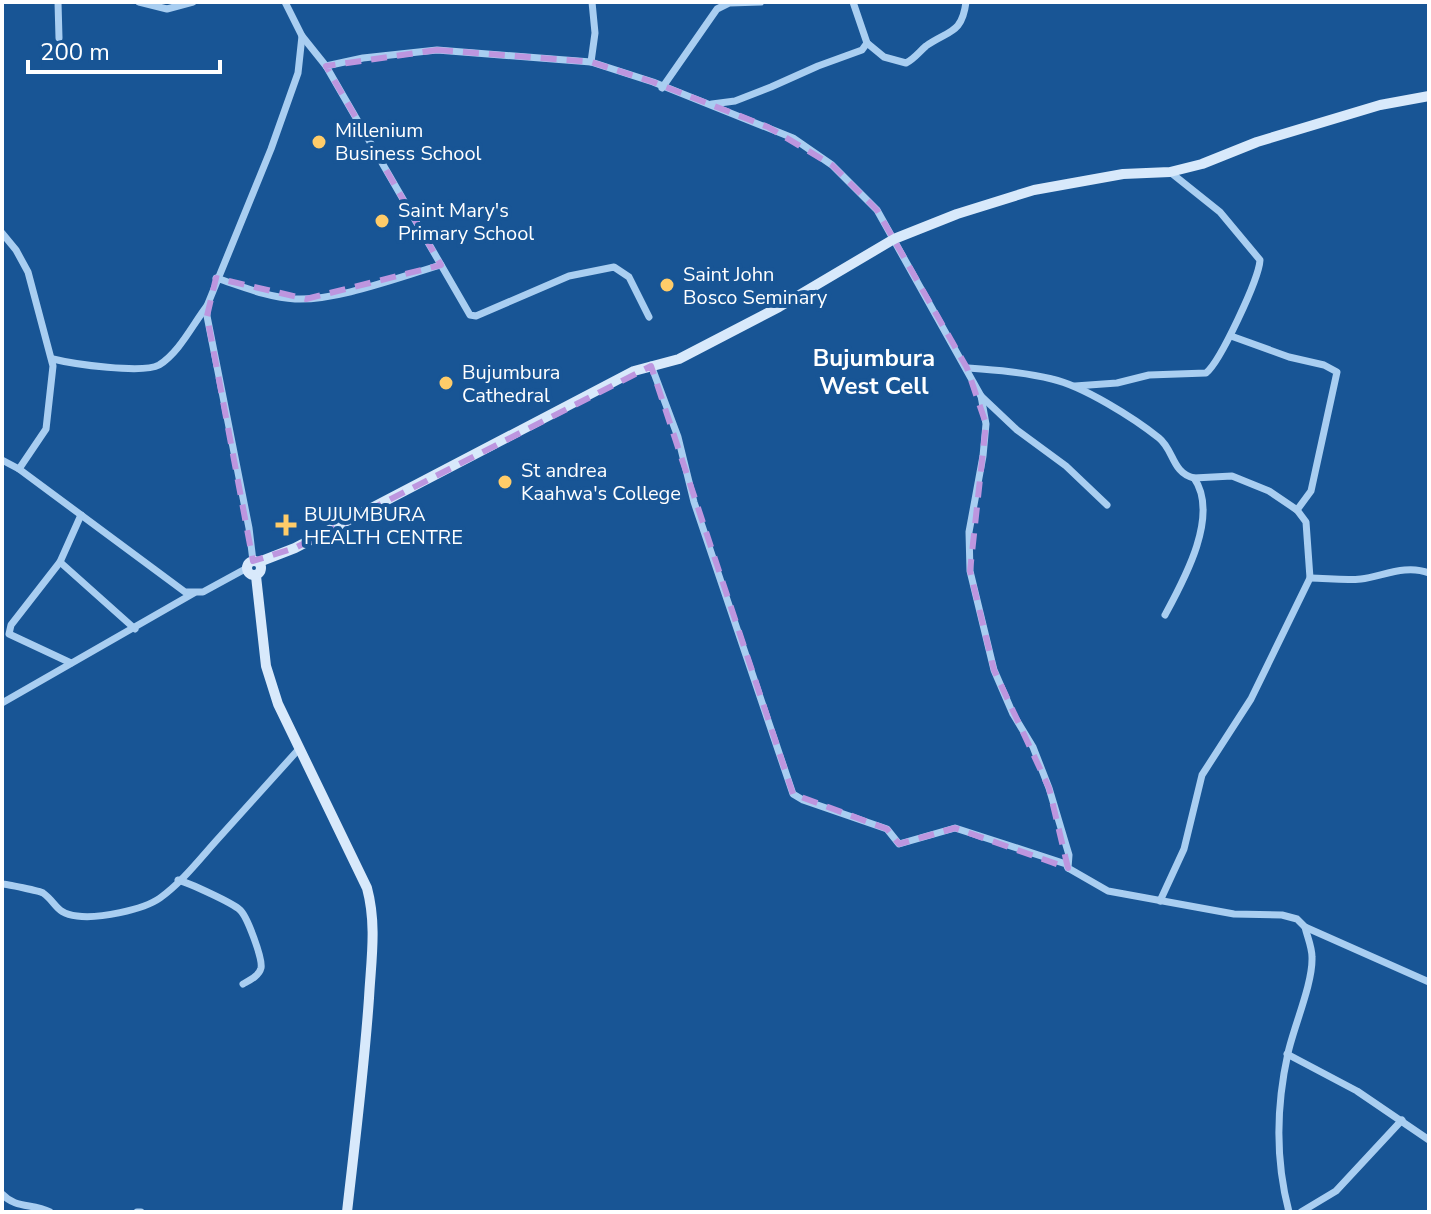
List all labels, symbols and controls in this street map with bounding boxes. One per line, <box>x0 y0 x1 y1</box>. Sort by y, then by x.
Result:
scale bar <box>28 24 220 74</box>
text: 200 m <box>40 36 110 68</box>
place label: Millenium Business School <box>335 117 482 167</box>
marker: Millenium Business School <box>310 133 328 151</box>
place label: Saint Mary's Primary School <box>398 197 534 247</box>
marker: Saint Mary's Primary School <box>373 212 391 230</box>
place label: Saint John Bosco Seminary <box>683 261 828 311</box>
marker: Saint John Bosco Seminary <box>658 276 676 294</box>
district label: Bujumbura West Cell <box>813 342 935 402</box>
place label: Bujumbura Cathedral <box>462 359 560 409</box>
marker: Bujumbura Cathedral <box>437 374 455 392</box>
place label: St andrea Kaahwa's College <box>521 457 681 507</box>
marker: St andrea Kaahwa's College <box>496 473 514 491</box>
place label: BUJUMBURA HEALTH CENTRE <box>304 501 463 551</box>
marker: BUJUMBURA HEALTH CENTRE <box>275 514 297 536</box>

